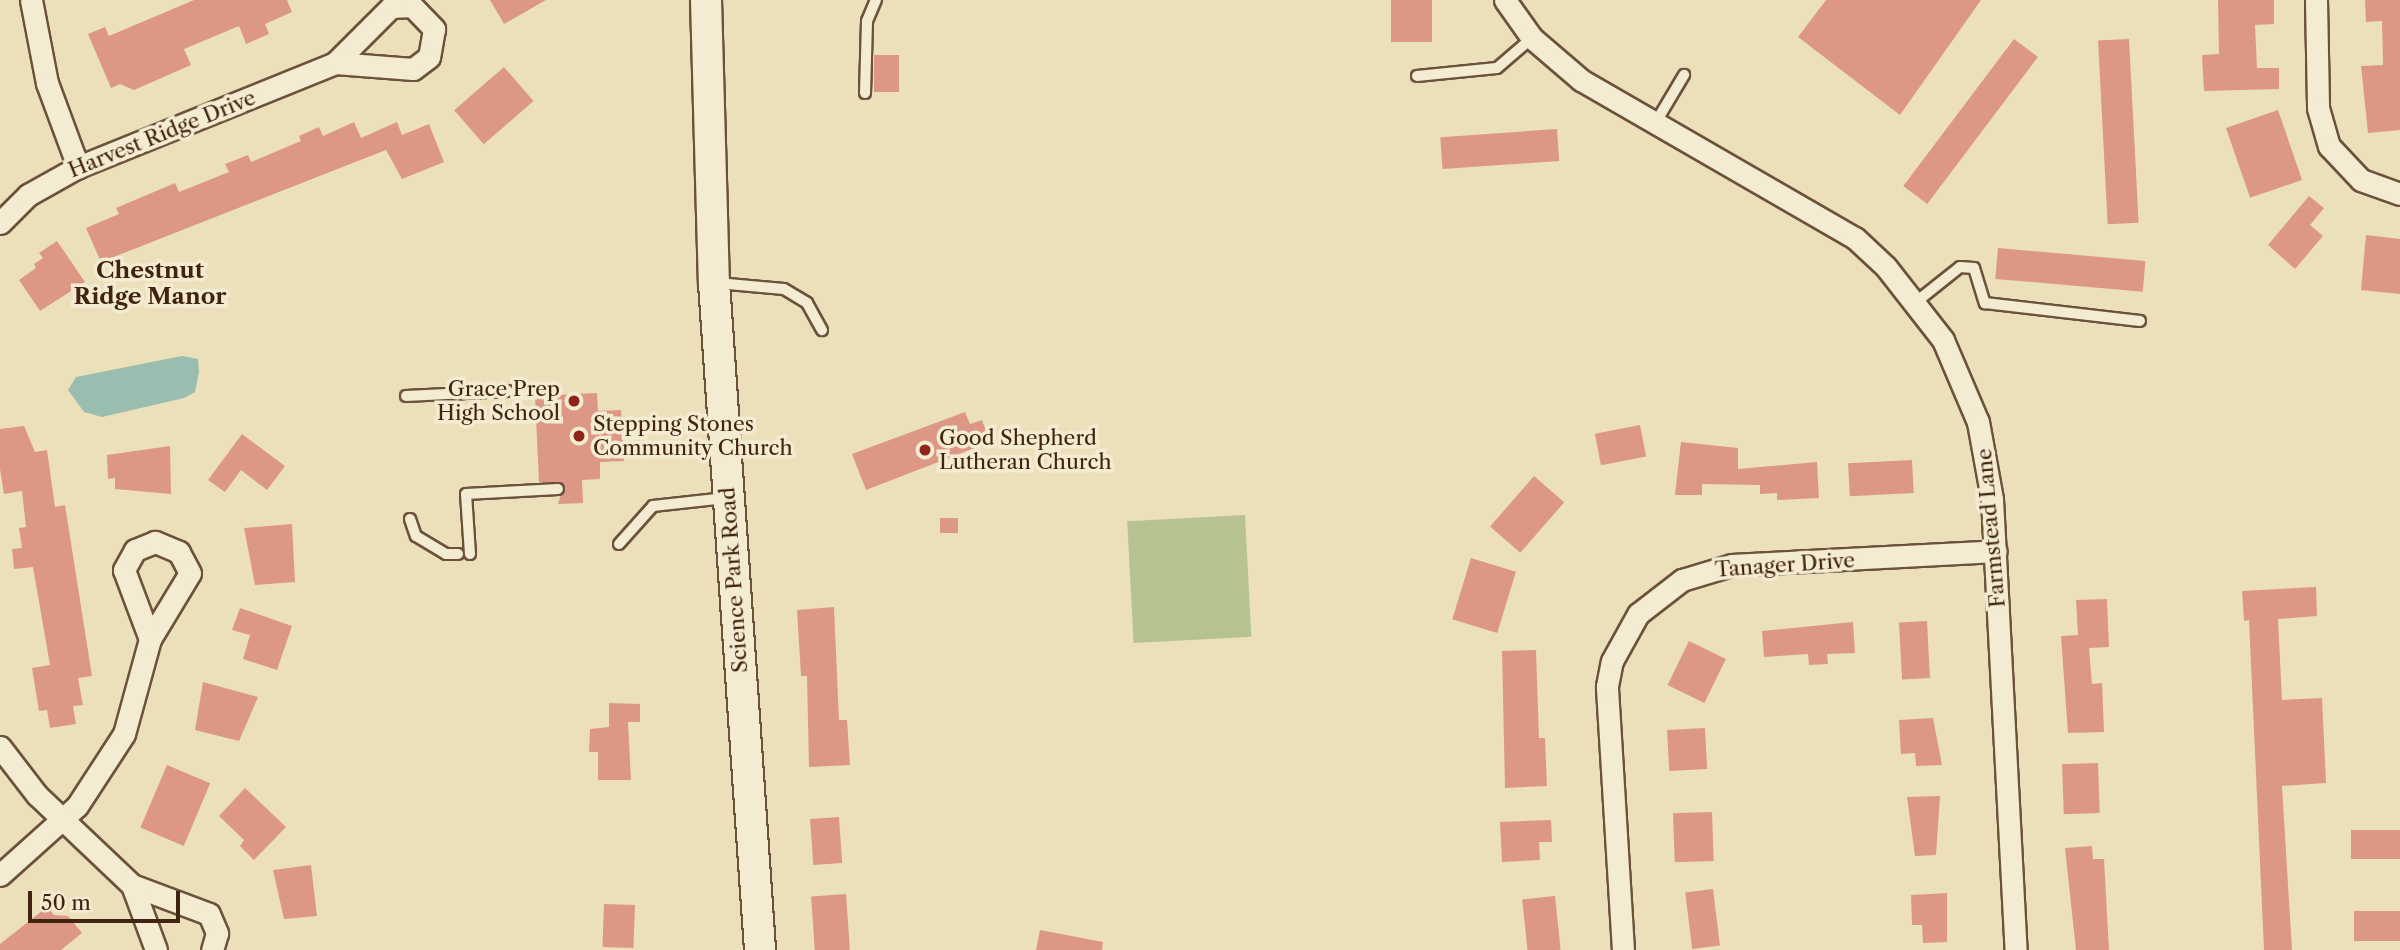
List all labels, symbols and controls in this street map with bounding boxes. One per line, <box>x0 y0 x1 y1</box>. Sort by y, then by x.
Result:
street label: Harvest Ridge Drive <box>65 85 259 183</box>
district label: Chestnut Ridge Manor <box>73 256 227 310</box>
place label: Grace Prep High School <box>437 376 560 426</box>
marker: Grace Prep High School <box>566 393 582 409</box>
place label: Stepping Stones Community Church <box>593 411 793 461</box>
place label: Good Shepherd Lutheran Church <box>939 425 1112 475</box>
marker: Stepping Stones Community Church <box>571 428 587 444</box>
marker: Good Shepherd Lutheran Church <box>917 442 933 458</box>
street label: Farmstead Lane <box>1971 447 2011 609</box>
street label: Science Park Road <box>715 486 753 674</box>
street label: Tanager Drive <box>1714 548 1856 582</box>
scale bar <box>32 876 184 920</box>
text: 50 m <box>41 890 91 915</box>

